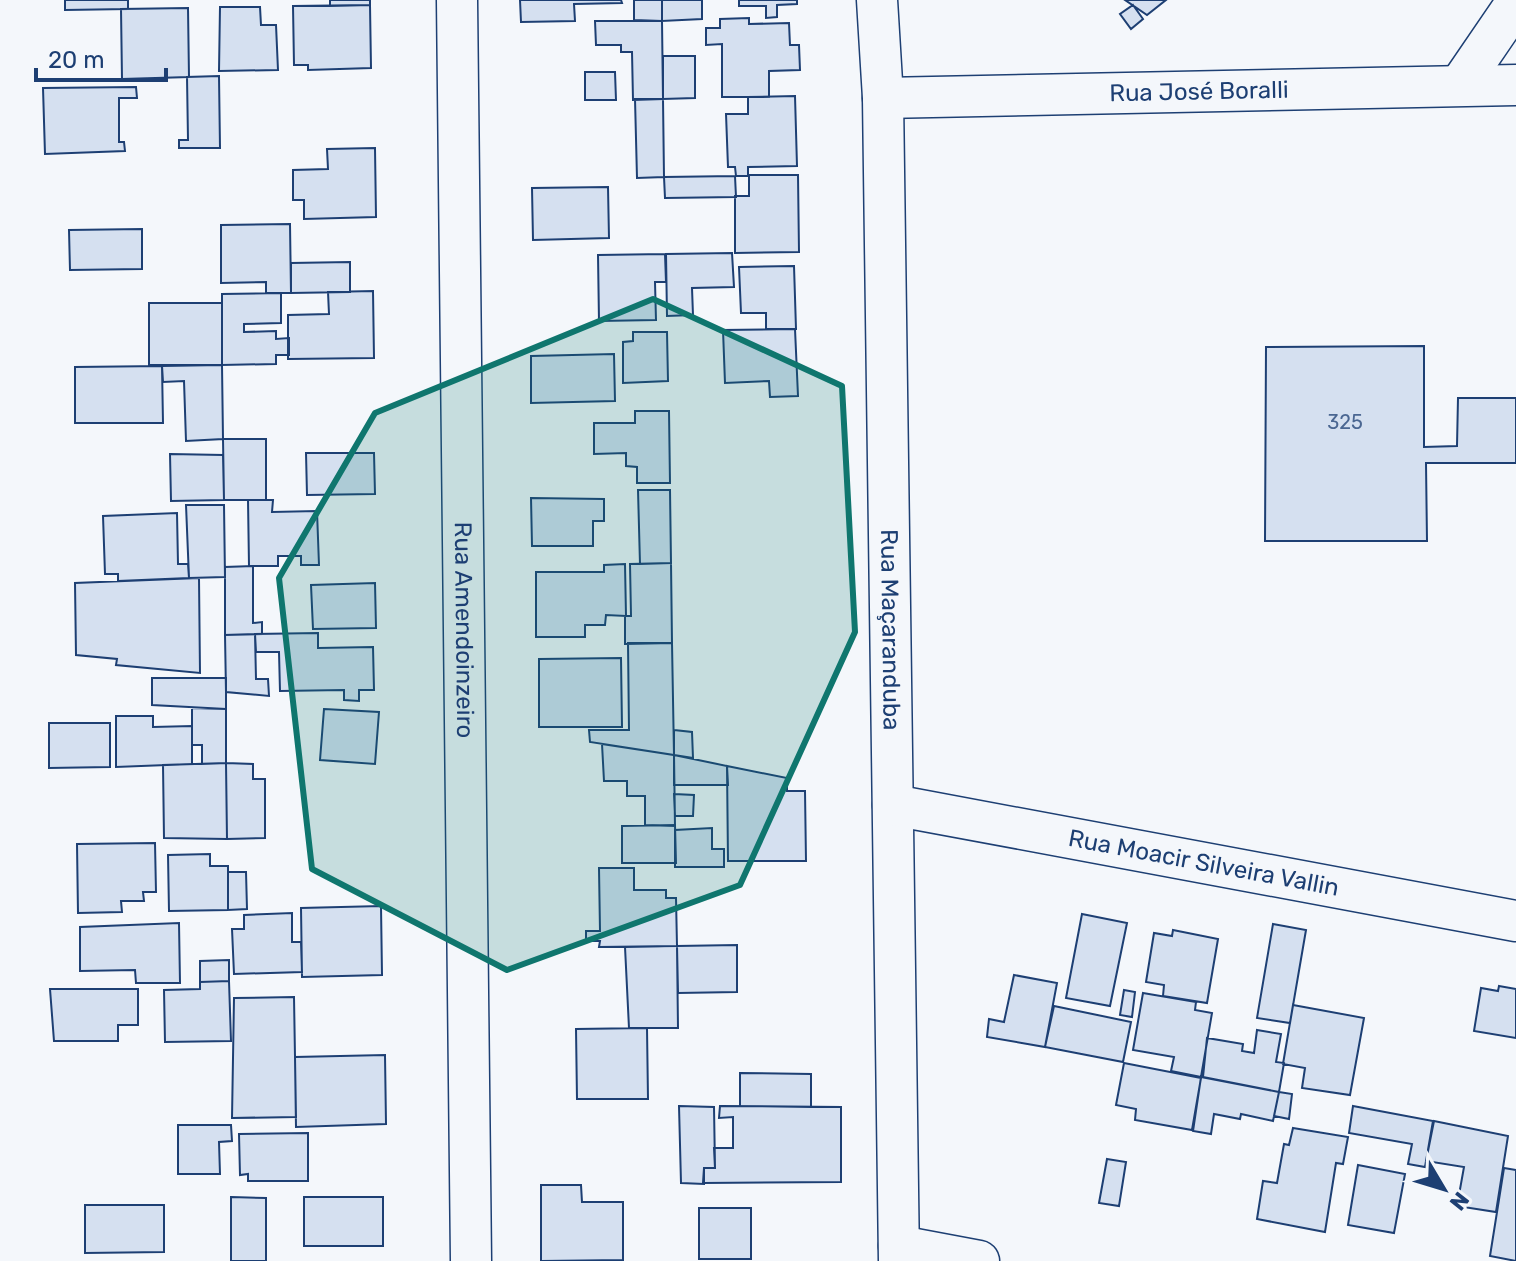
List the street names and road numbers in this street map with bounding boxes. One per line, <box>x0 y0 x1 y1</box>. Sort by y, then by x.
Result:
street label: Rua José Boralli <box>1109 76 1289 107</box>
street label: Rua Amendoinzeiro <box>449 522 479 738</box>
street label: Rua Maçaranduba <box>875 529 906 731</box>
street label: Rua Moacir Silveira Vallin <box>1066 824 1341 902</box>

